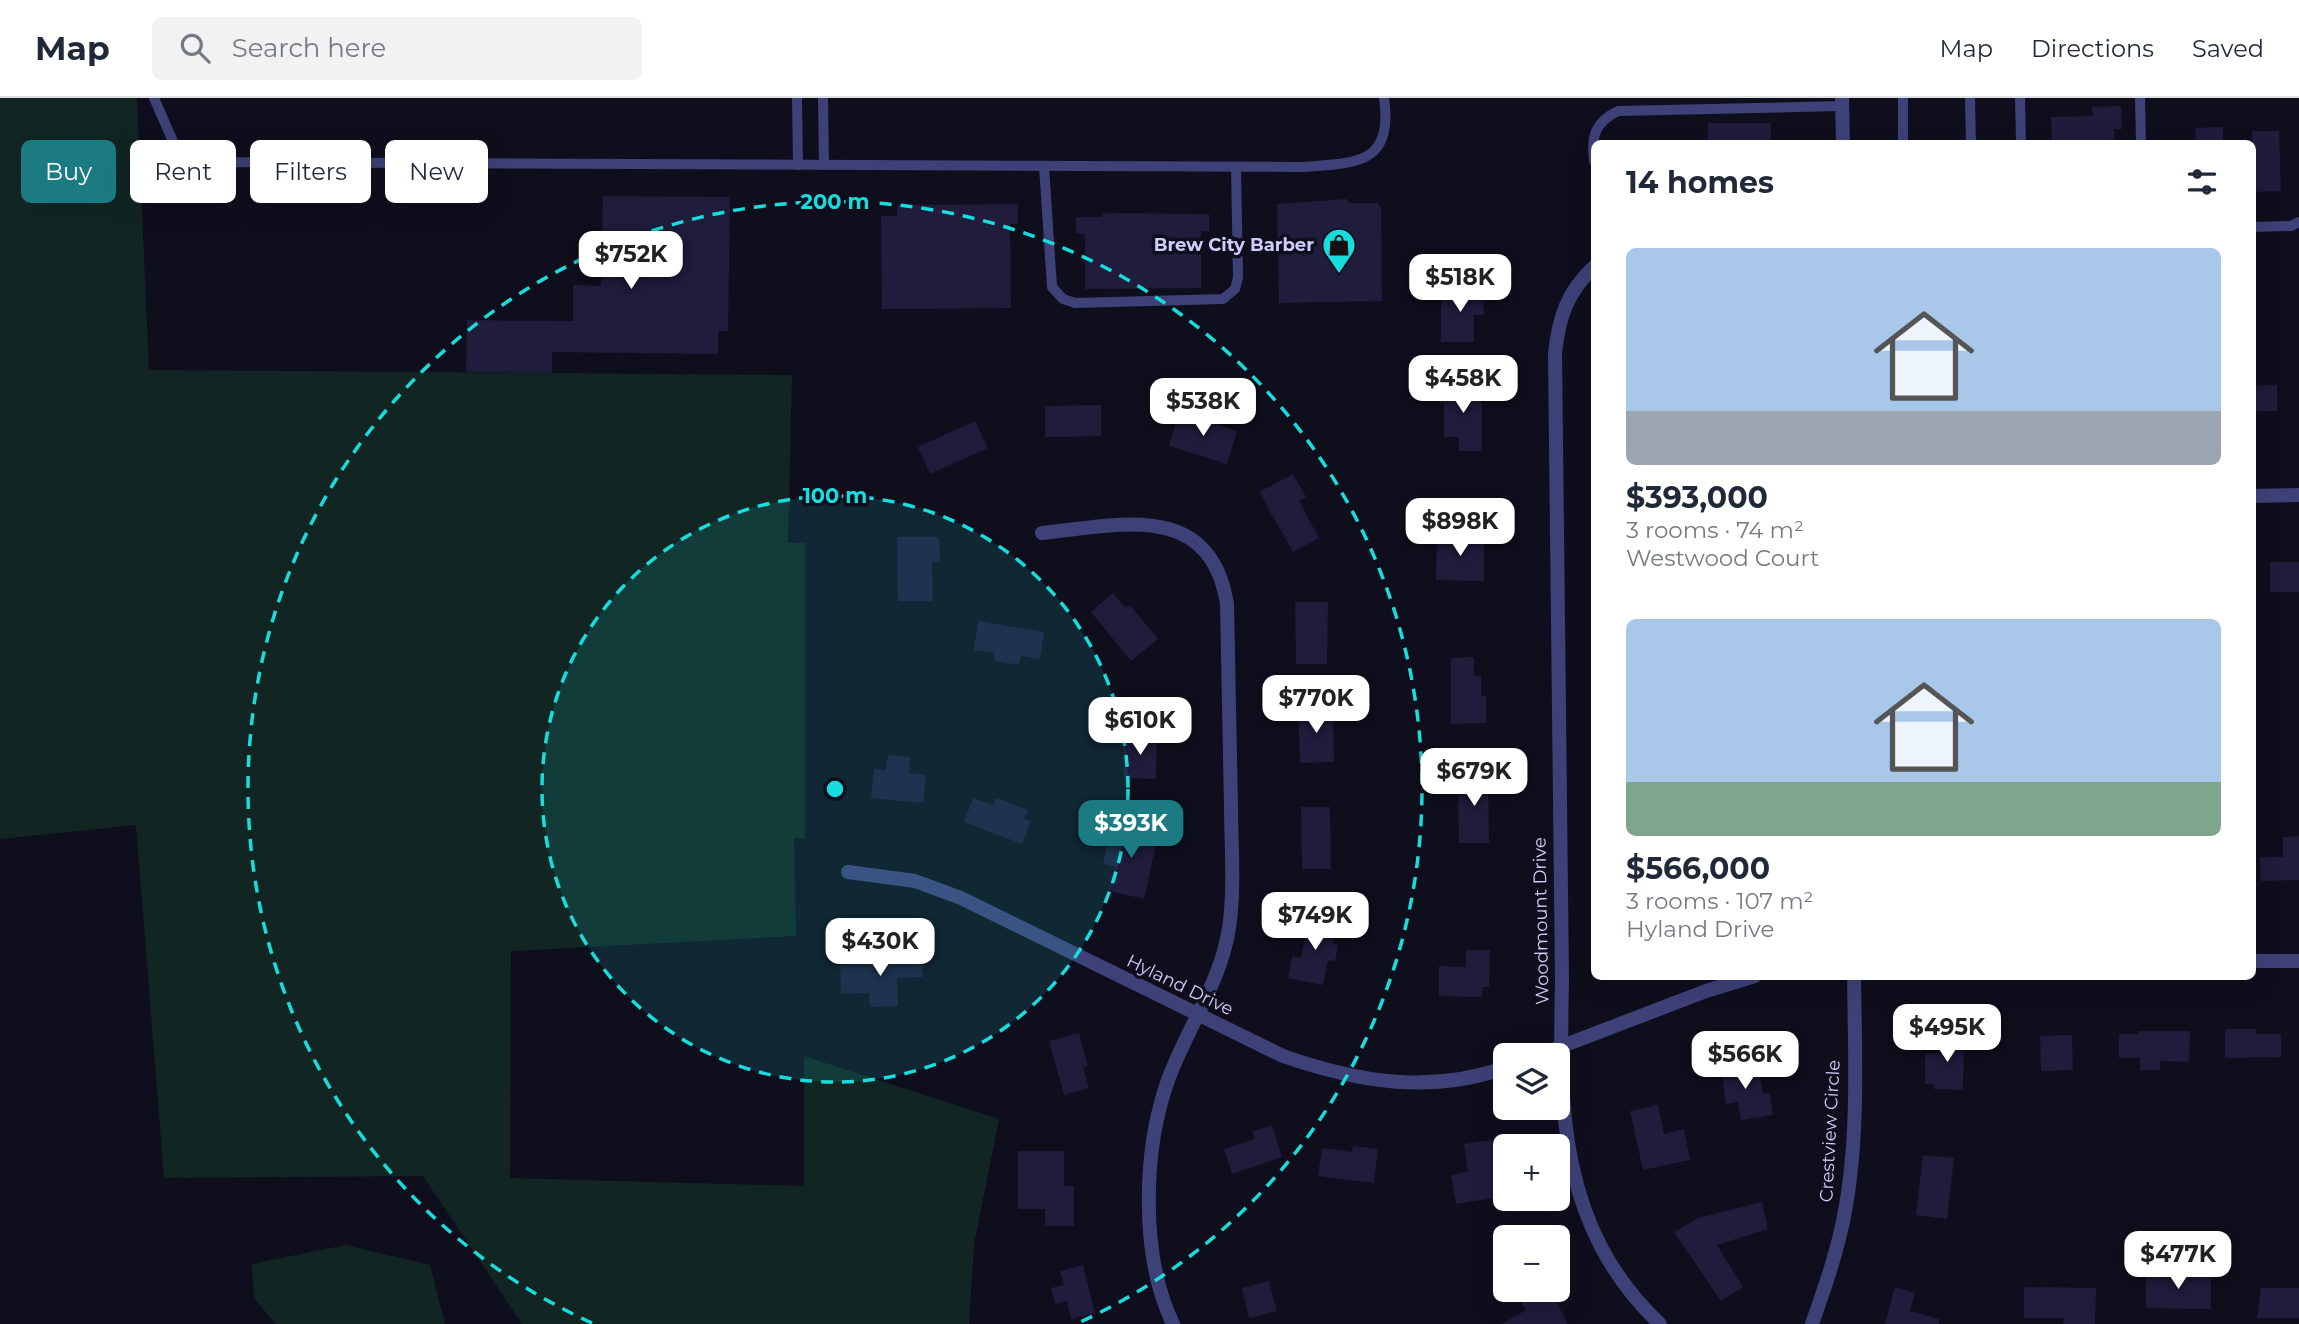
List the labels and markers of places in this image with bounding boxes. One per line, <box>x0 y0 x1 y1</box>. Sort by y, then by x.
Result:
shop icon: Brew City Barber <box>1320 226 1358 275</box>
pin: $752K <box>582 232 680 291</box>
place label: Brew City Barber <box>1154 234 1314 256</box>
pin: $518K <box>1411 254 1509 314</box>
pin: $458K <box>1414 356 1512 415</box>
pin: $538K <box>1154 378 1252 438</box>
pin: $898K <box>1411 498 1509 558</box>
pin: $770K <box>1267 676 1365 735</box>
pin: $610K <box>1091 698 1189 757</box>
pin: $679K <box>1425 748 1523 808</box>
centre of rings <box>823 777 847 801</box>
pin: $393K <box>1082 800 1180 860</box>
pin: $749K <box>1266 892 1364 952</box>
pin: $430K <box>831 918 929 978</box>
pin: $495K <box>1898 1004 1996 1064</box>
pin: $566K <box>1696 1032 1794 1091</box>
pin: $477K <box>2129 1232 2227 1291</box>

